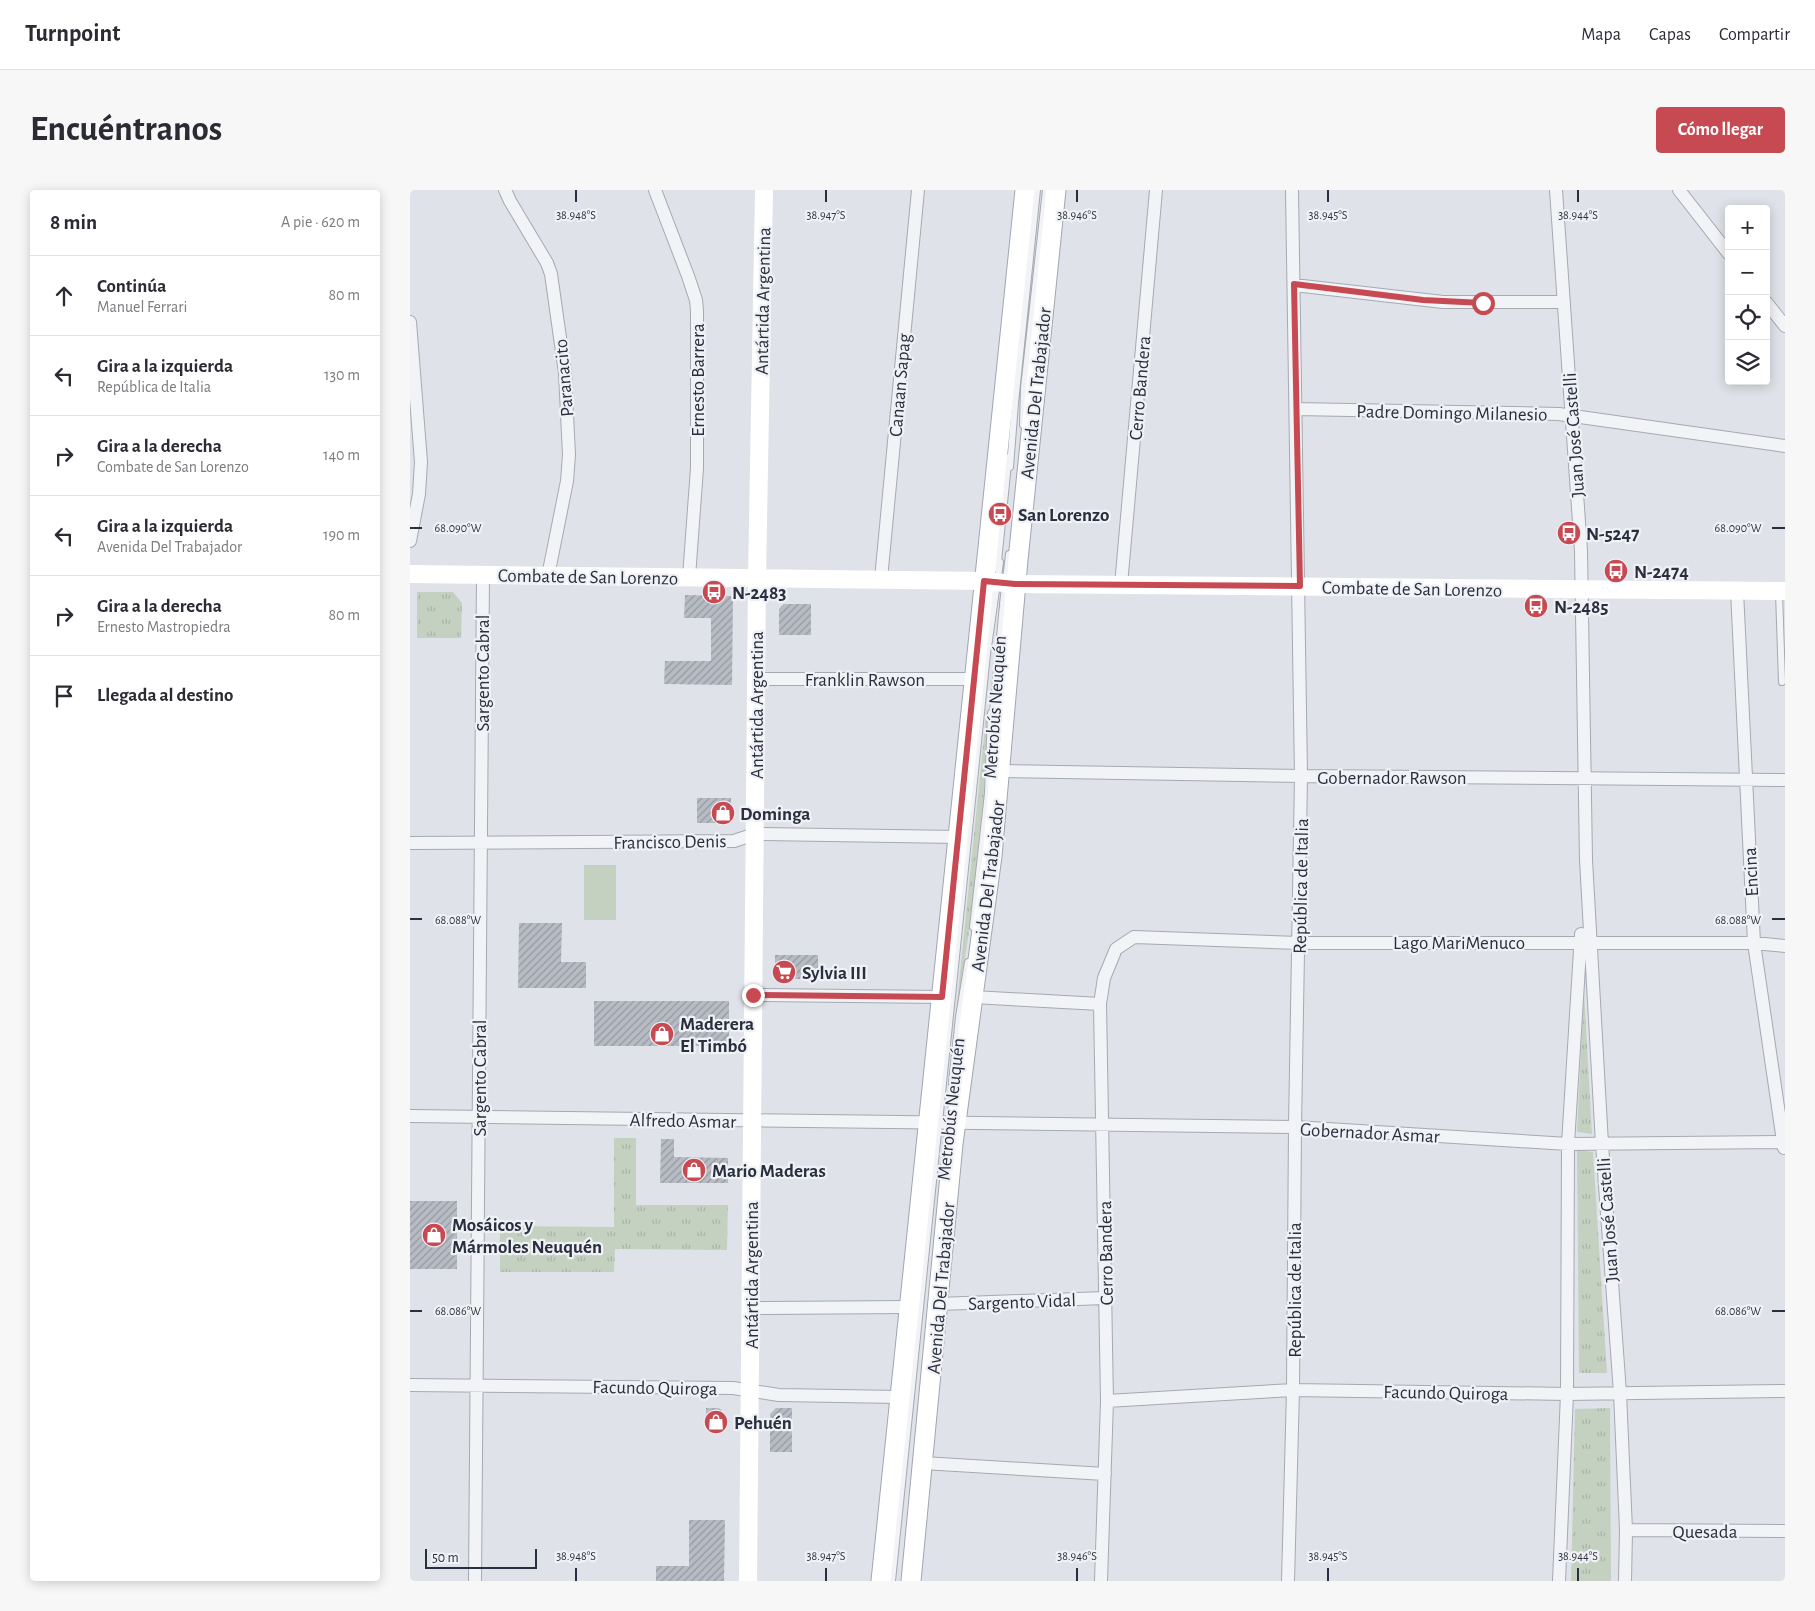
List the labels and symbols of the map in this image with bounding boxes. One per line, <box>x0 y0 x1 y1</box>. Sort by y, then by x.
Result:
text: 38.948°S <box>556 209 596 221</box>
text: 38.947°S <box>807 209 846 221</box>
text: 38.946°S <box>1057 209 1097 221</box>
text: 38.945°S <box>1309 209 1348 221</box>
text: 38.944°S <box>1558 209 1598 221</box>
street label: Antártida Argentina <box>753 227 774 375</box>
route start <box>1472 292 1495 315</box>
street label: Avenida Del Trabajador <box>1018 306 1055 480</box>
street label: Ernesto Barrera <box>689 323 708 437</box>
street label: Canaan Sapag <box>887 332 915 438</box>
street label: Cerro Bandera <box>1126 335 1155 441</box>
street label: Paranacito <box>552 338 577 418</box>
street label: Juan José Castelli <box>1561 372 1588 498</box>
street label: Padre Domingo Milanesio <box>1356 402 1548 425</box>
bus stop icon: San Lorenzo <box>987 501 1013 527</box>
place label: San Lorenzo <box>1018 506 1109 525</box>
bus stop icon: N-5247 <box>1556 520 1582 546</box>
text: 68.090°W <box>435 522 482 534</box>
text: 68.090°W <box>1715 522 1762 534</box>
place label: N-5247 <box>1586 525 1639 544</box>
bus stop icon: N-2474 <box>1603 558 1629 584</box>
place label: N-2474 <box>1634 563 1689 582</box>
street label: Combate de San Lorenzo <box>498 566 678 589</box>
street label: Combate de San Lorenzo <box>1322 578 1502 601</box>
bus stop icon: N-2483 <box>701 579 727 605</box>
place label: N-2483 <box>732 584 786 603</box>
bus stop icon: N-2485 <box>1523 593 1549 619</box>
place label: N-2485 <box>1554 598 1609 617</box>
street label: Sargento Cabral <box>474 614 493 732</box>
street label: Antártida Argentina <box>748 631 767 779</box>
street label: Metrobús Neuquén <box>981 635 1010 779</box>
street label: Franklin Rawson <box>805 671 925 690</box>
street label: Gobernador Rawson <box>1317 769 1467 788</box>
street label: Avenida Del Trabajador <box>969 799 1008 973</box>
shop icon: Dominga <box>710 800 736 826</box>
place label: Dominga <box>740 805 810 824</box>
street label: República de Italia <box>1291 818 1312 954</box>
street label: Francisco Denis <box>613 832 727 853</box>
street label: Encina <box>1741 847 1762 897</box>
text: 68.088°W <box>435 914 481 926</box>
text: 68.088°W <box>1715 914 1761 926</box>
street label: Lago MariMenuco <box>1393 934 1525 953</box>
supermarket icon: Sylvia III <box>771 959 797 985</box>
place label: Sylvia III <box>802 964 867 983</box>
route end <box>742 984 765 1007</box>
place label: Maderera El Timbó <box>680 1015 754 1056</box>
street label: Sargento Cabral <box>471 1019 490 1137</box>
shop icon: Maderera El Timbó <box>649 1021 675 1047</box>
street label: Metrobús Neuquén <box>935 1037 968 1181</box>
street label: Alfredo Asmar <box>630 1111 736 1132</box>
street label: Gobernador Asmar <box>1300 1120 1440 1147</box>
shop icon: Mario Maderas <box>681 1157 707 1183</box>
street label: Juan José Castelli <box>1595 1157 1622 1283</box>
place label: Mario Maderas <box>712 1162 826 1181</box>
street label: Cerro Bandera <box>1096 1200 1117 1306</box>
street label: Antártida Argentina <box>743 1201 762 1349</box>
street label: Avenida Del Trabajador <box>925 1201 958 1375</box>
place label: Mosáicos y Mármoles Neuquén <box>452 1216 602 1257</box>
shop icon: Mosáicos y Mármoles Neuquén <box>421 1222 447 1248</box>
street label: República de Italia <box>1286 1222 1305 1358</box>
street label: Sargento Vidal <box>968 1291 1076 1314</box>
text: 68.086°W <box>435 1305 481 1317</box>
text: 68.086°W <box>1715 1305 1761 1317</box>
street label: Facundo Quiroga <box>592 1378 718 1399</box>
street label: Facundo Quiroga <box>1383 1383 1509 1404</box>
shop icon: Pehuén <box>703 1409 729 1435</box>
place label: Pehuén <box>734 1414 792 1433</box>
street label: Quesada <box>1673 1523 1738 1542</box>
scale bar <box>425 1546 538 1569</box>
text: 38.948°S <box>556 1550 596 1562</box>
text: 38.947°S <box>807 1550 846 1562</box>
text: 38.946°S <box>1057 1550 1097 1562</box>
text: 38.945°S <box>1309 1550 1348 1562</box>
text: 38.944°S <box>1558 1550 1598 1562</box>

